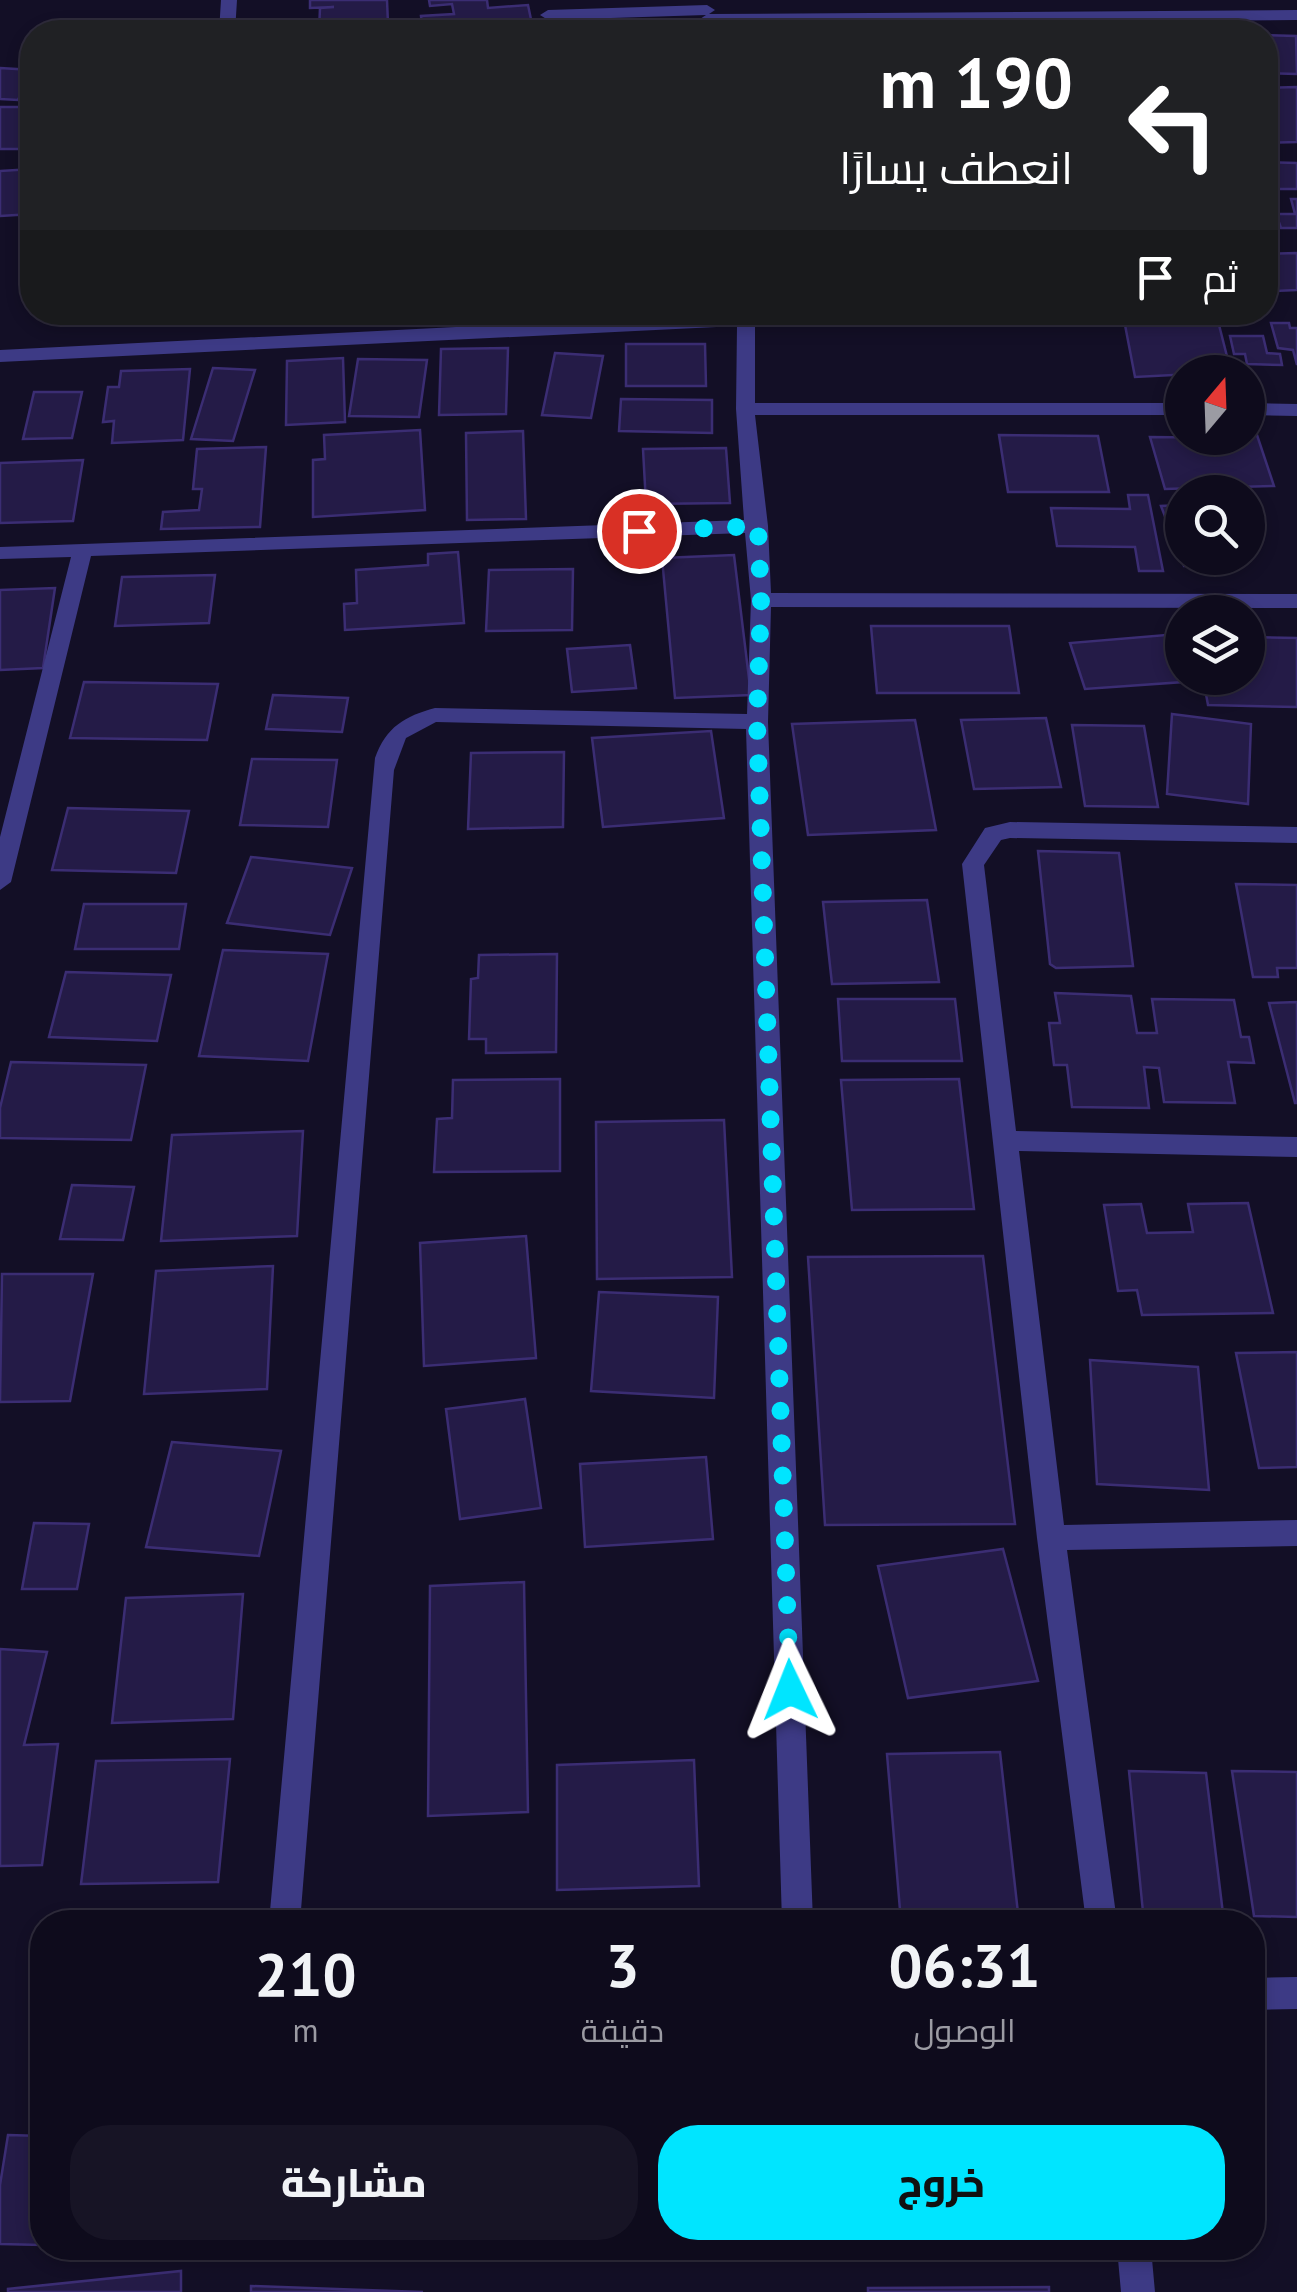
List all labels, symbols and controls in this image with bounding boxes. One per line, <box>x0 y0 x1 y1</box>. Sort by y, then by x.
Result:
text: 190 m <box>880 37 1073 127</box>
icon: left <box>1108 60 1238 190</box>
text: انعطف يسارًا <box>839 138 1073 196</box>
icon: arrive <box>1128 250 1183 305</box>
text: ثم <box>1203 253 1238 302</box>
north arrow <box>1165 355 1265 455</box>
map controls <box>1165 355 1265 695</box>
button: search <box>1165 475 1265 575</box>
pin <box>597 489 682 574</box>
icon: arrive <box>612 504 667 559</box>
button: layers <box>1165 595 1265 695</box>
position arrow <box>738 1638 842 1742</box>
text: 3 <box>605 1926 639 2004</box>
text: 06:31 <box>888 1926 1041 2004</box>
text: 210 <box>254 1935 356 2013</box>
text: m <box>292 2009 318 2051</box>
text: دقيقة <box>581 2009 664 2051</box>
text: الوصول <box>914 2009 1016 2051</box>
button: مشاركة <box>70 2125 638 2240</box>
button: خروج <box>658 2125 1225 2240</box>

